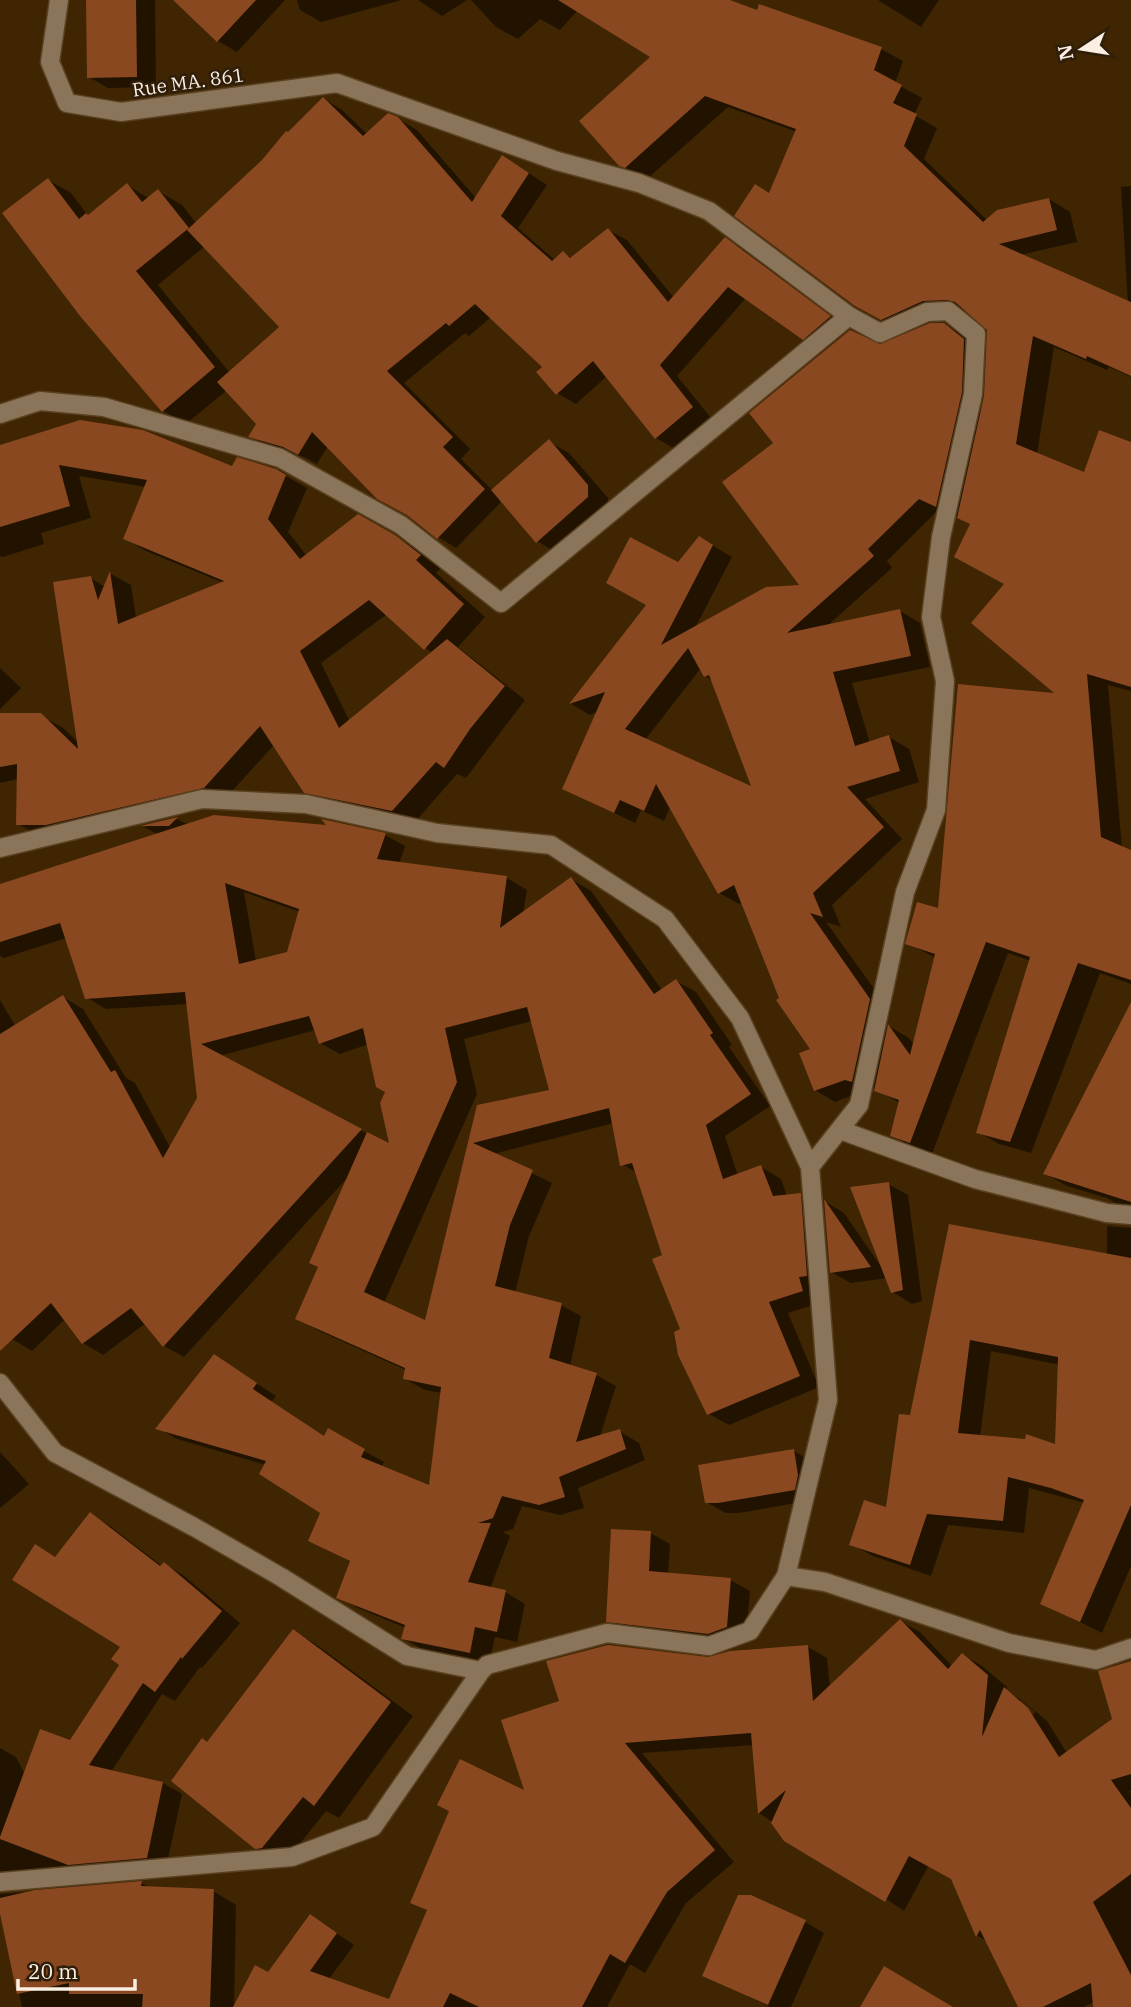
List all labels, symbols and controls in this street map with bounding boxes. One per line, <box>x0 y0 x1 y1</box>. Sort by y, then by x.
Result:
north arrow <box>1047 14 1117 84</box>
text: N <box>1052 43 1079 62</box>
street label: Rue MA. 861 <box>131 62 245 102</box>
scale bar <box>18 1948 135 1992</box>
text: 20 m <box>28 1957 78 1985</box>

